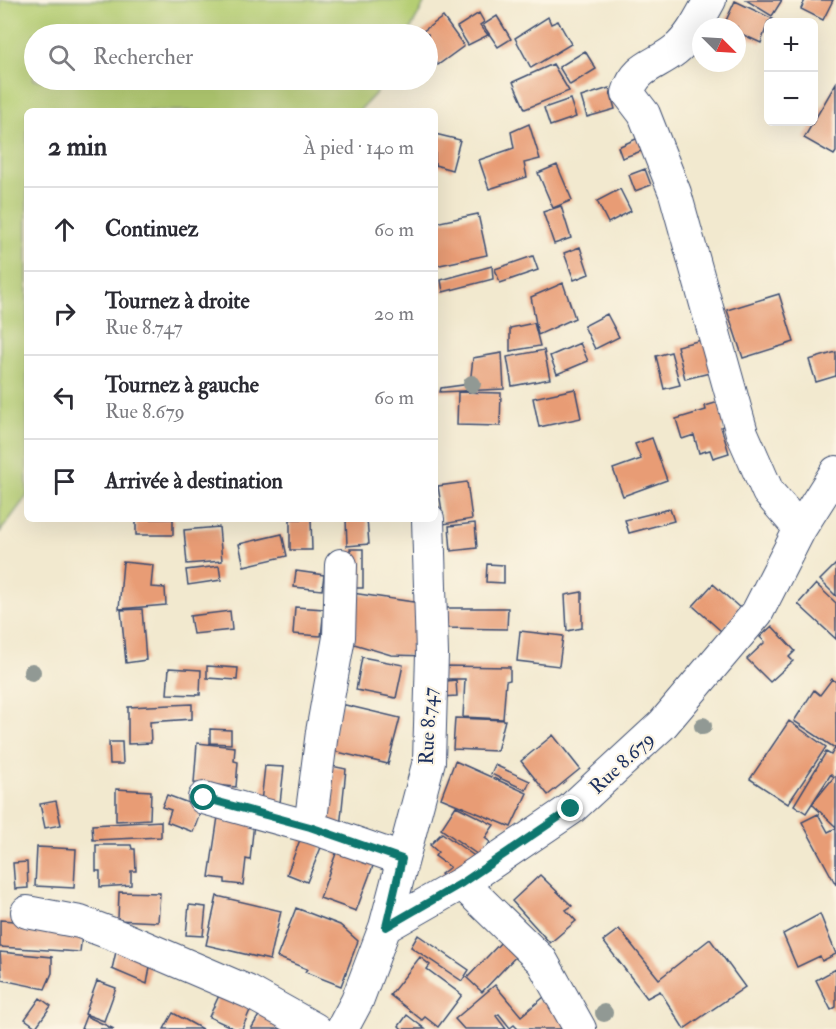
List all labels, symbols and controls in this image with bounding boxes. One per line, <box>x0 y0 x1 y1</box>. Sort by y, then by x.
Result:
north arrow <box>692 18 746 72</box>
map controls <box>764 18 818 126</box>
button: + <box>764 18 818 72</box>
search box <box>24 24 438 90</box>
icon: search <box>45 41 78 74</box>
text: Rechercher <box>93 43 193 71</box>
button: − <box>764 72 818 126</box>
text: 2 min <box>48 131 107 163</box>
text: À pied · 140 m <box>303 135 414 160</box>
icon: ahead <box>48 213 81 246</box>
text: Continuez <box>105 215 198 243</box>
text: 60 m <box>374 217 414 242</box>
text: Tournez à droite <box>105 287 250 315</box>
icon: right <box>48 297 81 330</box>
text: 20 m <box>374 301 414 326</box>
text: Rue 8.747 <box>105 315 183 340</box>
text: Tournez à gauche <box>105 371 259 399</box>
icon: left <box>48 381 81 414</box>
text: 60 m <box>374 385 414 410</box>
text: Rue 8.679 <box>105 399 185 424</box>
icon: arrive <box>48 465 81 498</box>
text: Arrivée à destination <box>105 467 283 495</box>
street label: Rue 8.747 <box>413 687 443 765</box>
street label: Rue 8.679 <box>584 727 660 799</box>
route start <box>190 784 216 810</box>
route end <box>557 795 583 821</box>

